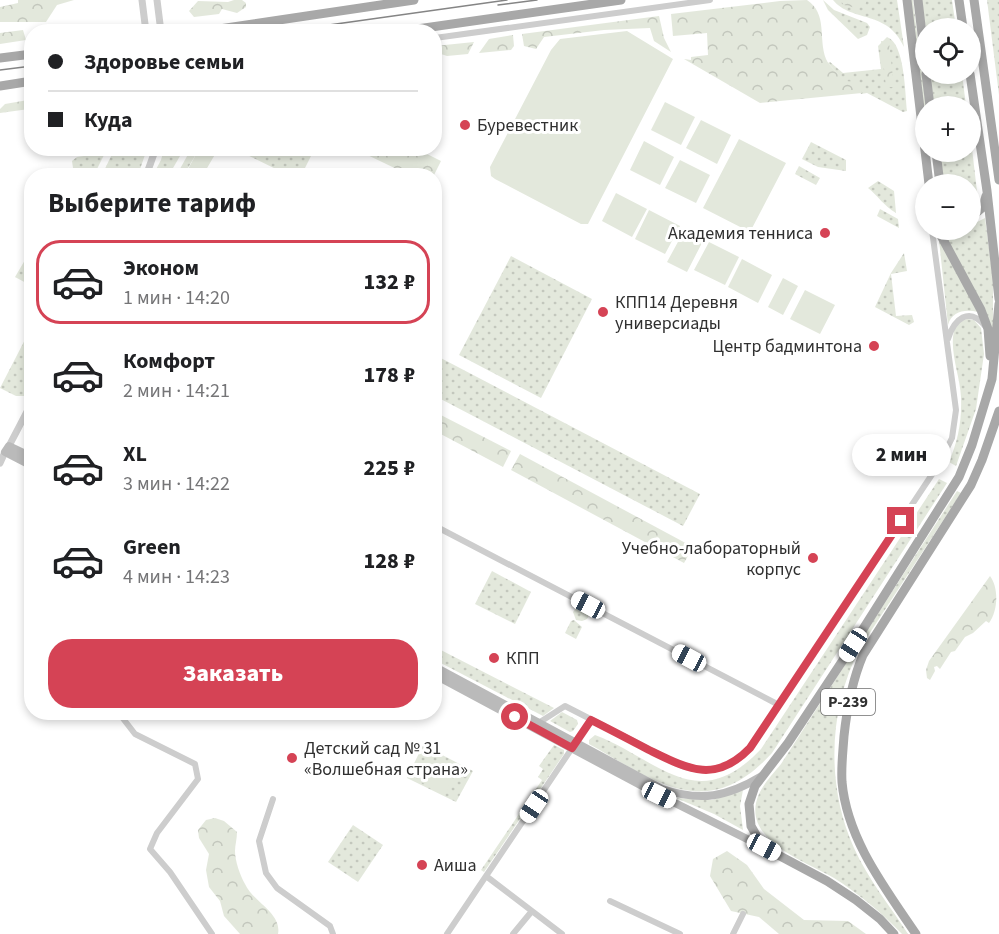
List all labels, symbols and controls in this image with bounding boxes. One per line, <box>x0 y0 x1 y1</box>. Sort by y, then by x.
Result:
map controls <box>915 18 981 240</box>
button: locate <box>915 18 981 84</box>
text: Здоровье семьи <box>84 46 245 78</box>
button: + <box>915 96 981 162</box>
text: Куда <box>84 104 133 136</box>
place label: Буревестник <box>477 113 578 138</box>
marker: Буревестник <box>458 118 472 132</box>
button: − <box>915 174 981 240</box>
text: Выберите тариф <box>48 184 256 223</box>
place label: Академия тенниса <box>668 221 813 246</box>
marker: Академия тенниса <box>818 226 832 240</box>
text: Эконом <box>123 252 199 284</box>
icon: car <box>51 255 105 309</box>
text: 132 ₽ <box>364 266 415 298</box>
text: 1 мин · 14:20 <box>123 284 230 312</box>
place label: КПП14 Деревня универсиады <box>615 290 738 336</box>
marker: КПП14 Деревня универсиады <box>596 305 610 319</box>
place label: Центр бадминтона <box>712 334 862 359</box>
marker: Центр бадминтона <box>867 339 881 353</box>
text: Комфорт <box>123 345 215 377</box>
icon: car <box>51 348 105 402</box>
text: 178 ₽ <box>364 359 415 391</box>
text: 2 мин · 14:21 <box>123 377 230 405</box>
callout: 2 мин <box>852 434 950 476</box>
text: XL <box>123 438 147 470</box>
icon: car <box>51 441 105 495</box>
text: 2 мин <box>876 441 927 469</box>
text: 225 ₽ <box>364 452 415 484</box>
text: 3 мин · 14:22 <box>123 470 230 498</box>
route end <box>887 507 914 534</box>
text: Green <box>123 531 181 563</box>
icon: car <box>51 534 105 588</box>
place label: Учебно-лабораторный корпус <box>622 536 801 582</box>
text: 128 ₽ <box>364 545 415 577</box>
marker: Учебно-лабораторный корпус <box>806 551 820 565</box>
text: 4 мин · 14:23 <box>123 563 230 591</box>
car <box>568 589 608 621</box>
car <box>836 625 870 665</box>
button: Заказать <box>48 639 418 708</box>
car <box>669 642 709 674</box>
place label: КПП <box>506 646 540 671</box>
marker: КПП <box>487 651 501 665</box>
road number: Р-239 <box>821 689 875 715</box>
route start <box>501 703 528 730</box>
place label: Детский сад № 31 «Волшебная страна» <box>304 736 468 782</box>
marker: Детский сад № 31 «Волшебная страна» <box>285 751 299 765</box>
car <box>639 779 679 811</box>
car <box>516 786 552 826</box>
car <box>744 831 784 863</box>
place label: Аиша <box>434 853 477 878</box>
marker: Аиша <box>415 858 429 872</box>

